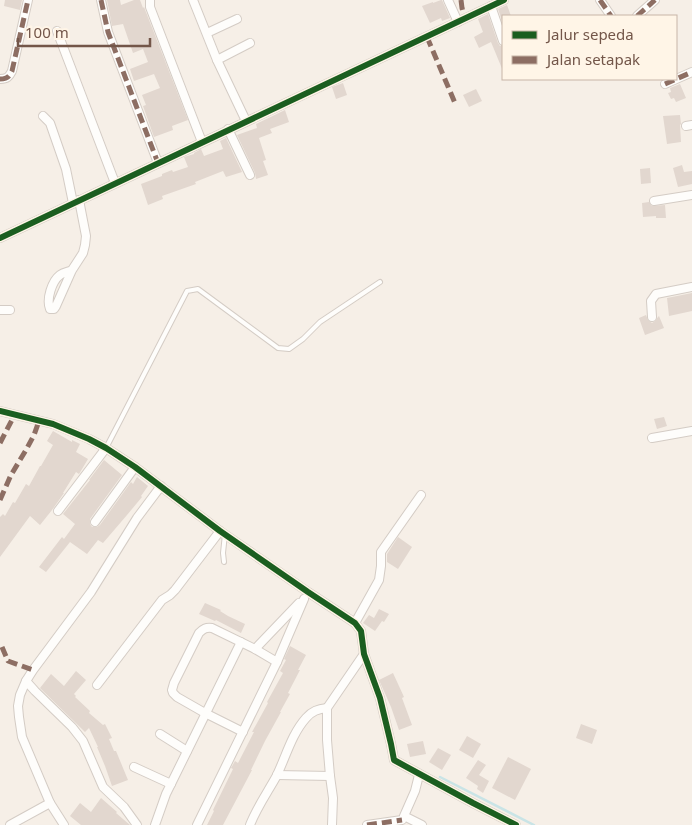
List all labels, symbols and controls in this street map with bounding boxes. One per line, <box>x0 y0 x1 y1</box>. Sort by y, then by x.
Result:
scale bar <box>18 15 150 47</box>
legend <box>502 15 677 80</box>
text: 100 m <box>25 22 69 42</box>
text: Jalur sepeda <box>545 24 634 44</box>
text: Jalan setapak <box>545 49 640 69</box>

